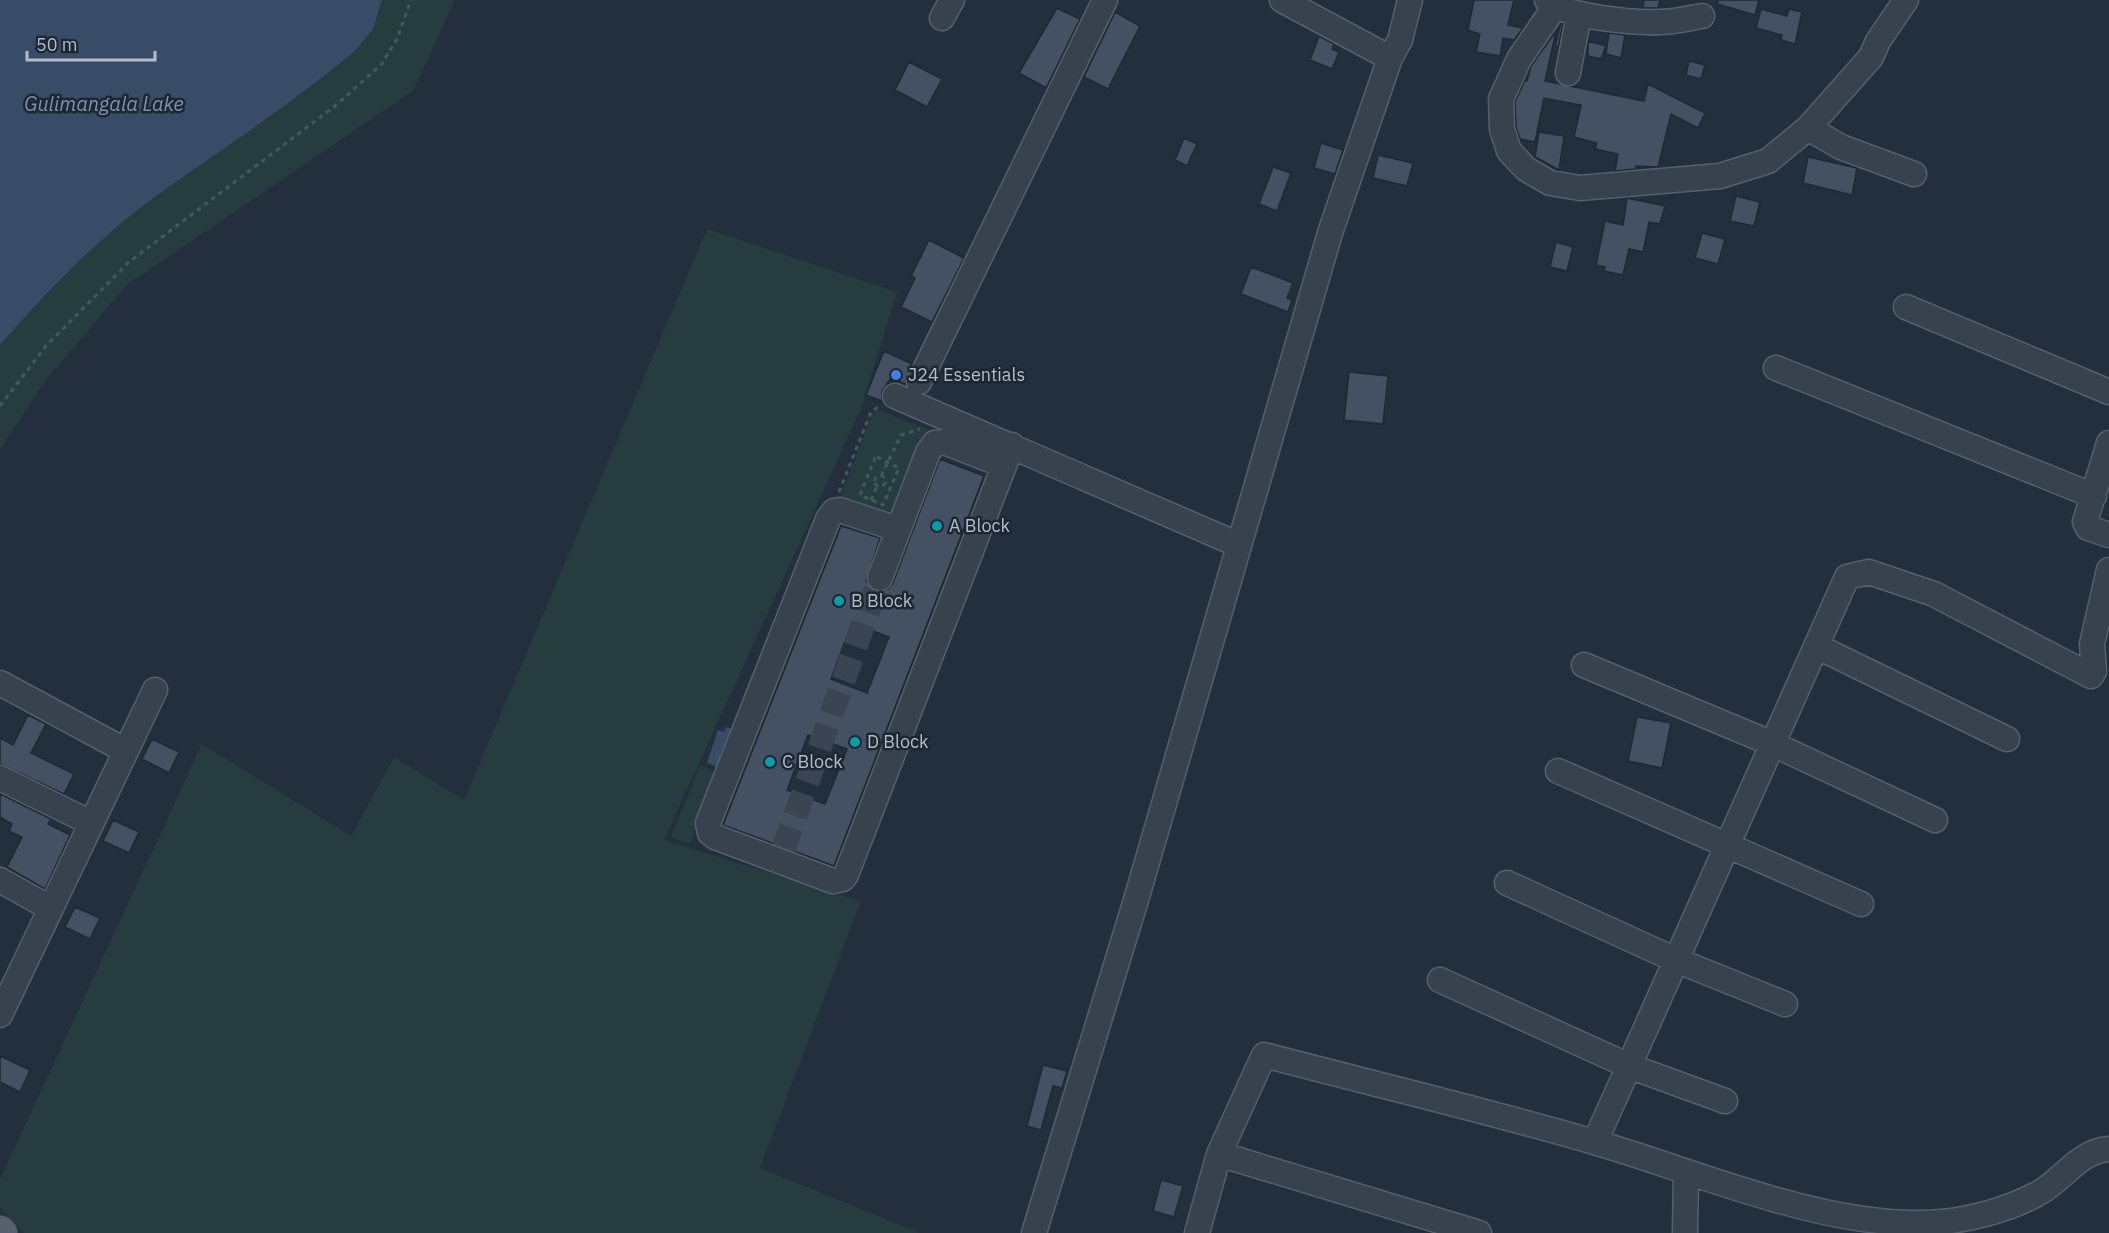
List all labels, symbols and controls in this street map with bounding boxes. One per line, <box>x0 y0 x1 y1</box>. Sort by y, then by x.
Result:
scale bar <box>27 24 154 62</box>
text: 50 m <box>36 33 78 56</box>
water label: Gulimangala Lake <box>24 90 184 117</box>
place label: J24 Essentials <box>908 363 1025 386</box>
marker: J24 Essentials <box>889 368 903 382</box>
place label: A Block <box>949 514 1011 537</box>
marker: A Block <box>930 519 944 533</box>
place label: B Block <box>851 589 913 612</box>
marker: B Block <box>832 594 846 608</box>
place label: D Block <box>867 730 929 753</box>
marker: D Block <box>848 735 862 749</box>
place label: C Block <box>782 750 843 773</box>
marker: C Block <box>763 755 777 769</box>

